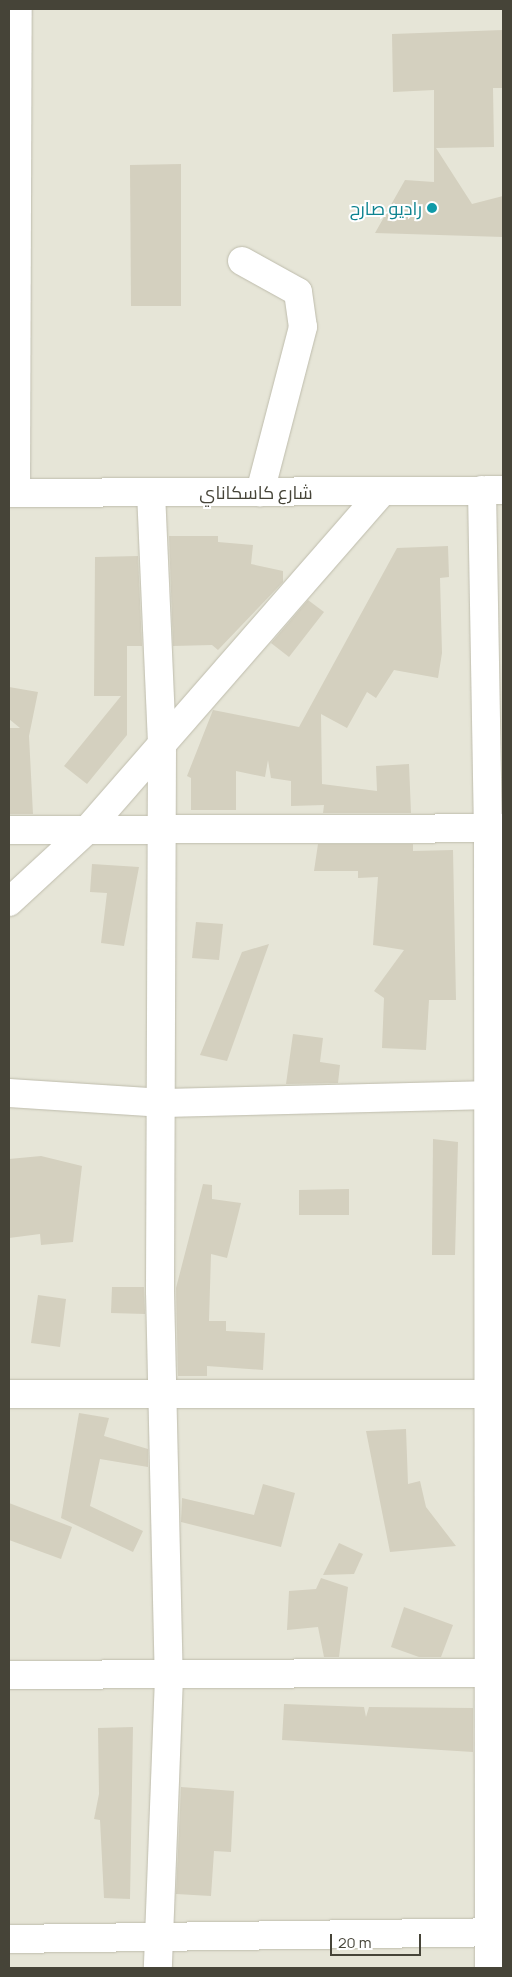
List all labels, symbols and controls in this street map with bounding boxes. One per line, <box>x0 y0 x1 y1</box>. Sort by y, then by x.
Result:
place label: راديو صارح <box>350 197 422 219</box>
marker: راديو صارح <box>426 202 438 214</box>
street label: شارع كاسكاناي <box>199 481 313 503</box>
scale bar <box>332 1924 423 1956</box>
text: 20 m <box>338 1932 371 1953</box>

